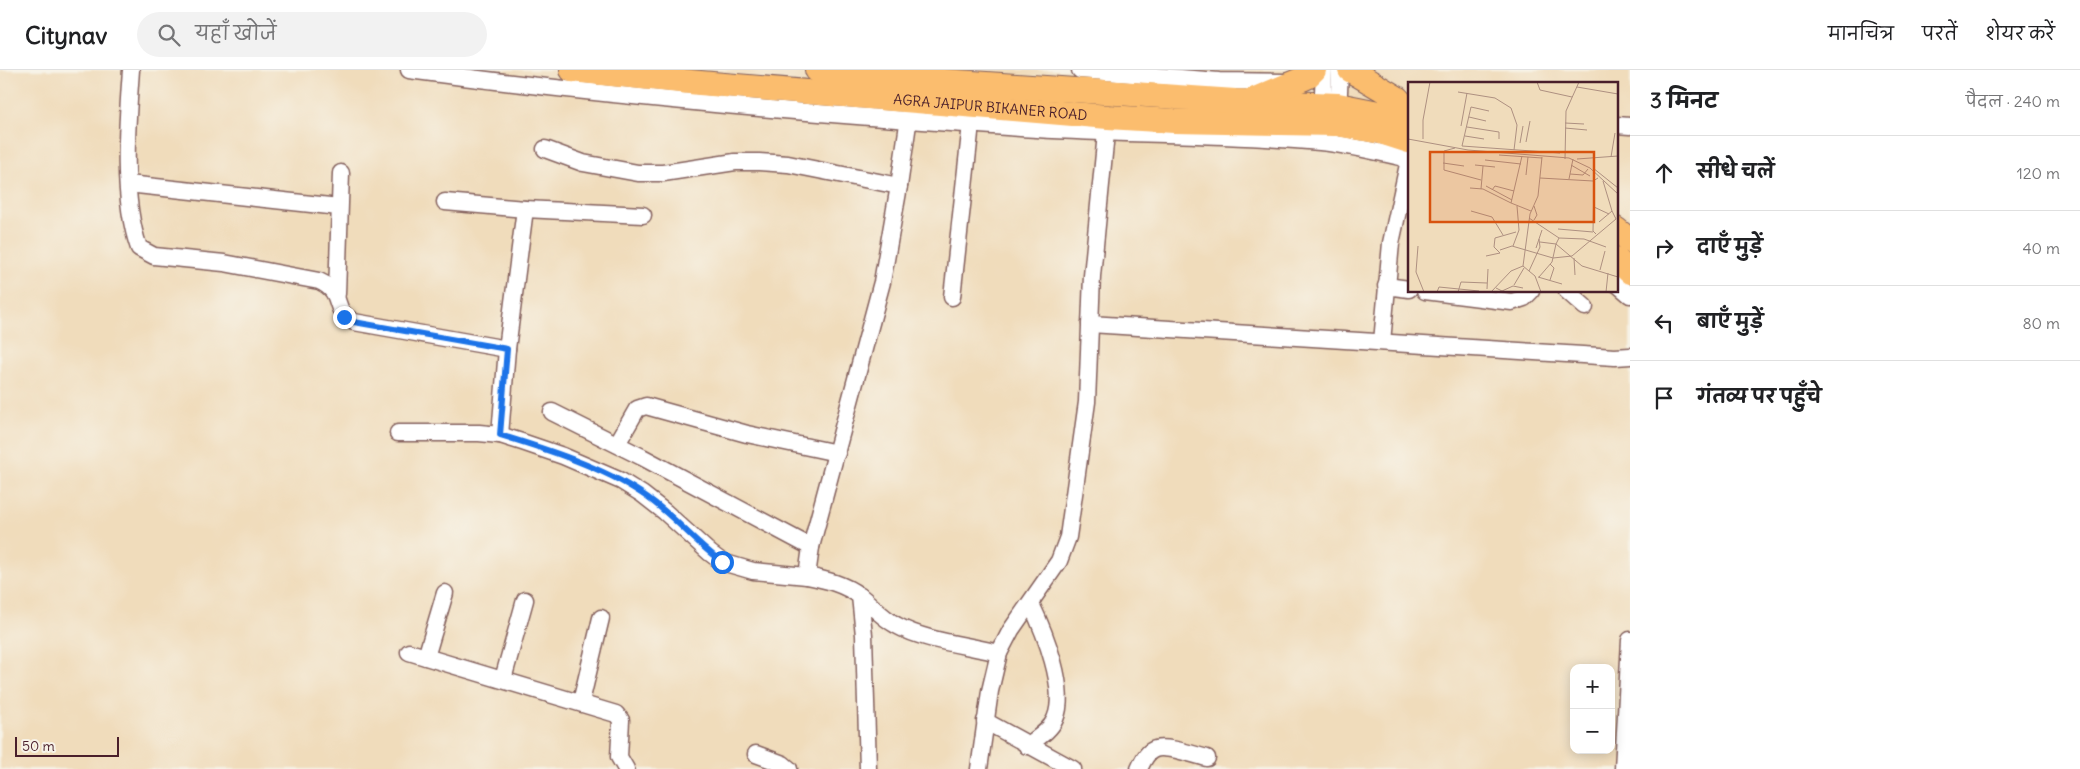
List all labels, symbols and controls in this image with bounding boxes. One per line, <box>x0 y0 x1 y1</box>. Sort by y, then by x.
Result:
search box <box>137 12 487 57</box>
text: Citynav <box>25 20 107 50</box>
icon: search <box>155 21 183 49</box>
text: यहाँ खोजें <box>195 21 276 45</box>
text: मानचित्र <box>1828 22 1894 45</box>
text: परतें <box>1922 22 1957 45</box>
text: शेयर करें <box>1985 22 2055 45</box>
inset map <box>1408 82 1618 292</box>
text: 3 मिनट <box>1650 87 1718 114</box>
street label: AGRA JAIPUR BIKANER ROAD <box>893 90 1088 124</box>
text: पैदल · 240 m <box>1966 91 2060 111</box>
icon: ahead <box>1650 159 1678 187</box>
text: सीधे चलें <box>1697 159 1774 183</box>
text: 120 m <box>2017 163 2060 183</box>
icon: right <box>1650 234 1678 262</box>
text: दाएँ मुड़ें <box>1697 234 1763 258</box>
text: 40 m <box>2022 238 2060 258</box>
route end <box>333 306 356 329</box>
icon: left <box>1650 309 1678 337</box>
text: बाएँ मुड़ें <box>1697 309 1763 333</box>
text: 80 m <box>2022 313 2060 333</box>
icon: arrive <box>1650 384 1678 412</box>
text: गंतव्य पर पहुँचे <box>1697 384 1822 408</box>
route start <box>711 551 734 574</box>
map controls <box>1570 664 1615 754</box>
button: + <box>1570 664 1615 709</box>
button: − <box>1570 709 1615 754</box>
scale bar <box>15 734 119 757</box>
text: 50 m <box>22 737 55 755</box>

